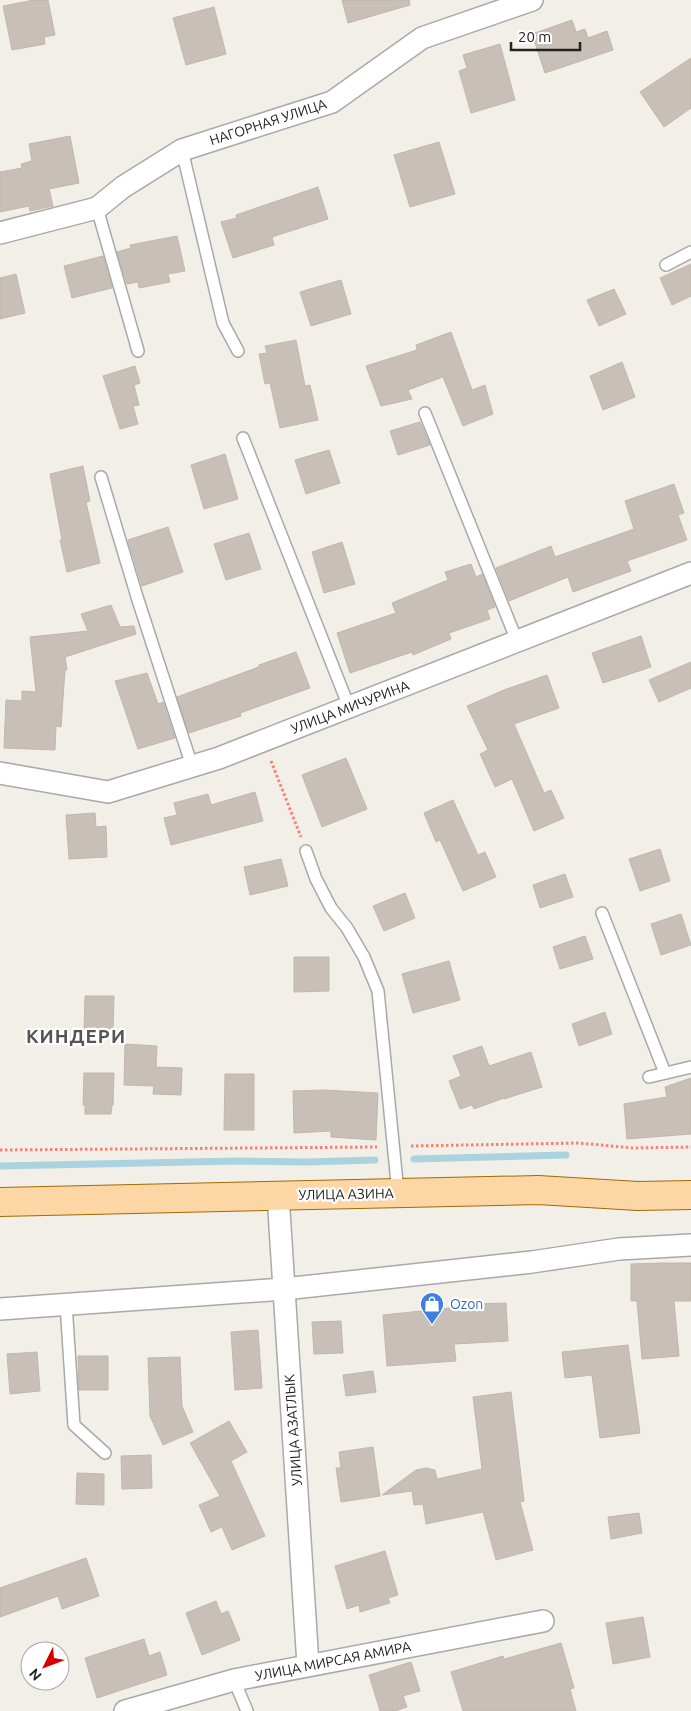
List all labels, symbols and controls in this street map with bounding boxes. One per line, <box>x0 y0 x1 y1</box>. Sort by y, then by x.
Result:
scale bar <box>511 20 580 52</box>
text: 20 m <box>518 28 551 45</box>
street label: НАГОРНАЯ УЛИЦА <box>208 96 328 148</box>
street label: УЛИЦА МИЧУРИНА <box>289 677 411 737</box>
district label: КИНДЕРИ <box>26 1025 126 1047</box>
street label: УЛИЦА АЗИНА <box>298 1185 394 1203</box>
shop icon: Ozon <box>419 1291 445 1325</box>
place label: Ozon <box>450 1296 483 1312</box>
street label: УЛИЦА АЗАТЛЫК <box>281 1373 305 1486</box>
street label: УЛИЦА МИРСАЯ АМИРА <box>254 1638 412 1684</box>
north arrow <box>20 1641 70 1691</box>
text: N <box>26 1665 45 1684</box>

